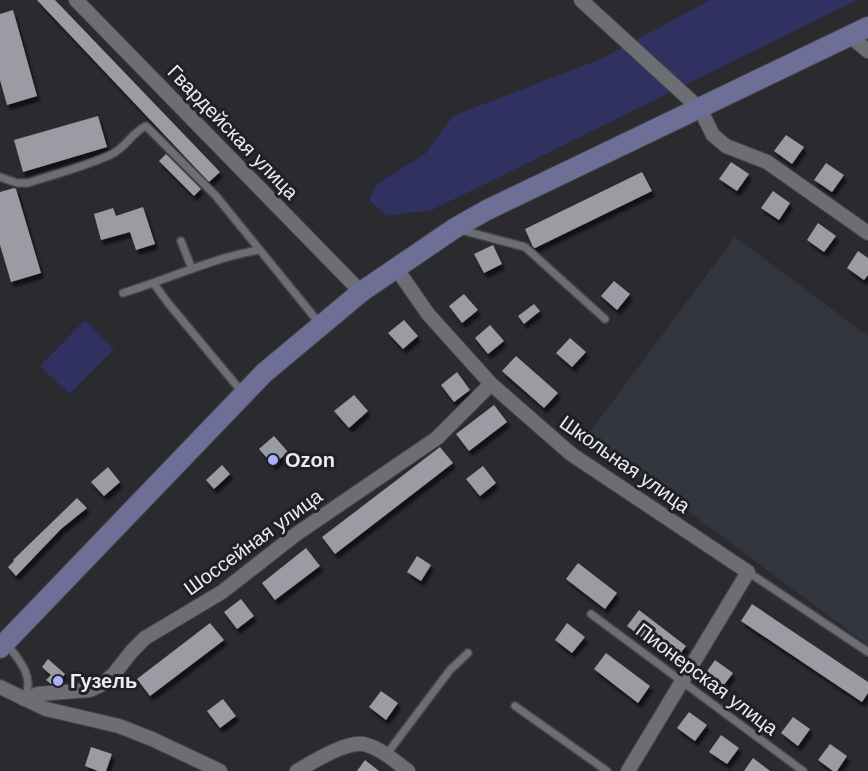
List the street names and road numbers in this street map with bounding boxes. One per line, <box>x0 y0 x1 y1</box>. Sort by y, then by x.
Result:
street label: Гвардейская улица <box>163 61 303 204</box>
street label: Школьная улица <box>556 411 695 518</box>
street label: Шоссейная улица <box>180 484 327 599</box>
street label: Пионерская улица <box>632 619 783 740</box>

